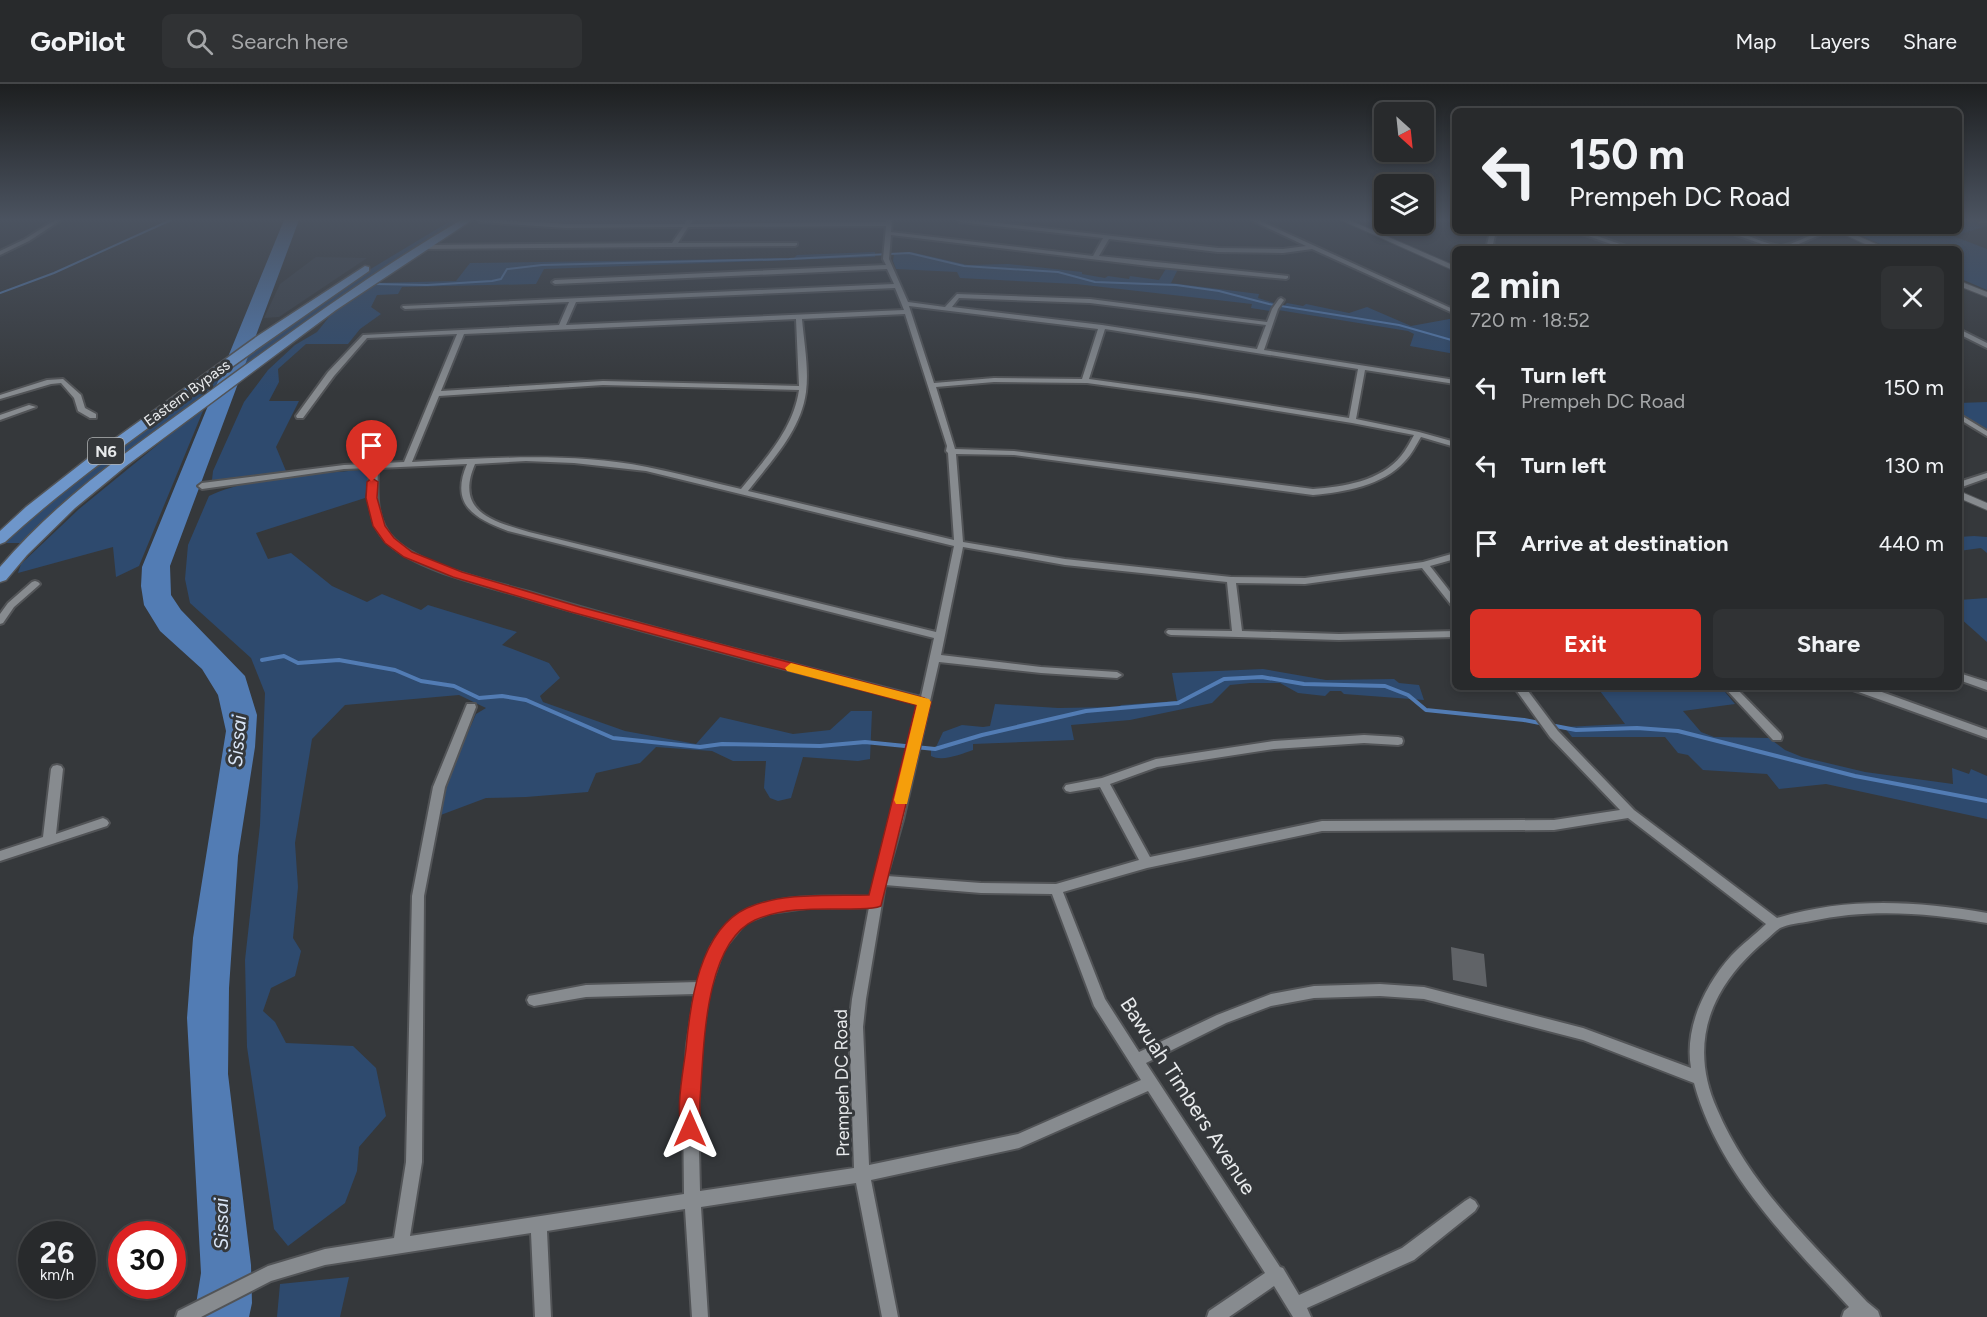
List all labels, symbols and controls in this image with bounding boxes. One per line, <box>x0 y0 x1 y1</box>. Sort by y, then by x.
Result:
search box <box>162 14 582 68</box>
text: GoPilot <box>30 24 126 58</box>
icon: search <box>183 25 216 58</box>
text: Search here <box>231 28 348 55</box>
text: Map <box>1736 29 1776 54</box>
text: Layers <box>1809 29 1870 54</box>
text: Share <box>1903 29 1957 54</box>
north arrow <box>1374 102 1434 162</box>
map controls <box>1374 102 1434 234</box>
text: 150 m <box>1569 129 1685 180</box>
icon: left <box>1470 132 1548 210</box>
button: layers <box>1374 174 1434 234</box>
text: Prempeh DC Road <box>1569 180 1791 213</box>
text: 2 min <box>1470 264 1561 307</box>
button: close <box>1881 266 1944 329</box>
text: 720 m · 18:52 <box>1470 308 1590 332</box>
street label: Eastern Bypass <box>140 356 234 430</box>
text: Turn left <box>1521 362 1607 389</box>
icon: left <box>1470 371 1503 404</box>
text: 150 m <box>1884 374 1944 401</box>
text: Prempeh DC Road <box>1521 389 1685 413</box>
pin <box>346 420 397 482</box>
icon: arrive <box>355 429 388 462</box>
road number: N6 <box>88 438 124 464</box>
icon: left <box>1470 449 1503 482</box>
text: Turn left <box>1521 452 1607 479</box>
text: 130 m <box>1885 452 1944 479</box>
icon: arrive <box>1470 527 1503 560</box>
text: Arrive at destination <box>1521 530 1729 557</box>
text: 440 m <box>1878 530 1944 557</box>
button: Exit <box>1470 609 1701 678</box>
button: Share <box>1713 609 1944 678</box>
water label: Sissai <box>223 714 251 768</box>
street label: Bawuah Timbers Avenue <box>1115 992 1262 1199</box>
street label: Prempeh DC Road <box>830 1009 854 1157</box>
position arrow <box>658 1097 722 1161</box>
water label: Sissai <box>209 1198 233 1250</box>
speed limit sign: 30 <box>108 1221 186 1299</box>
text: 26 <box>40 1234 74 1271</box>
text: km/h <box>40 1266 74 1284</box>

